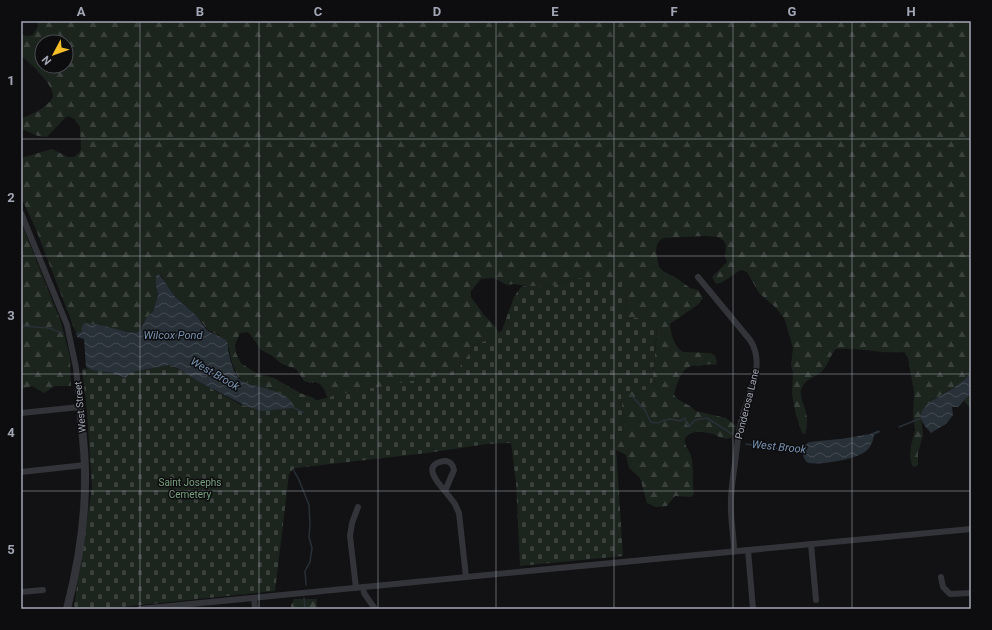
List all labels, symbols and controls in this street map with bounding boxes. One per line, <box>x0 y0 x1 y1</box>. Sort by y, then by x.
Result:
text: A <box>77 4 86 19</box>
text: B <box>196 4 204 19</box>
text: C <box>314 4 323 19</box>
text: D <box>433 4 441 19</box>
text: E <box>551 4 559 19</box>
text: F <box>670 4 678 19</box>
text: G <box>788 4 797 19</box>
text: H <box>906 4 916 19</box>
north arrow <box>34 34 74 74</box>
text: N <box>39 53 54 67</box>
text: 1 <box>7 73 15 88</box>
text: 2 <box>7 190 15 205</box>
text: 3 <box>7 308 15 323</box>
water label: Wilcox Pond <box>144 329 203 342</box>
water label: West Brook <box>188 355 242 394</box>
street label: Ponderosa Lane <box>733 368 761 440</box>
street label: West Street <box>72 381 88 433</box>
text: 4 <box>7 425 15 440</box>
water label: West Brook <box>751 438 807 456</box>
park label: Saint Josephs Cemetery <box>158 477 222 500</box>
text: 5 <box>7 542 15 557</box>

